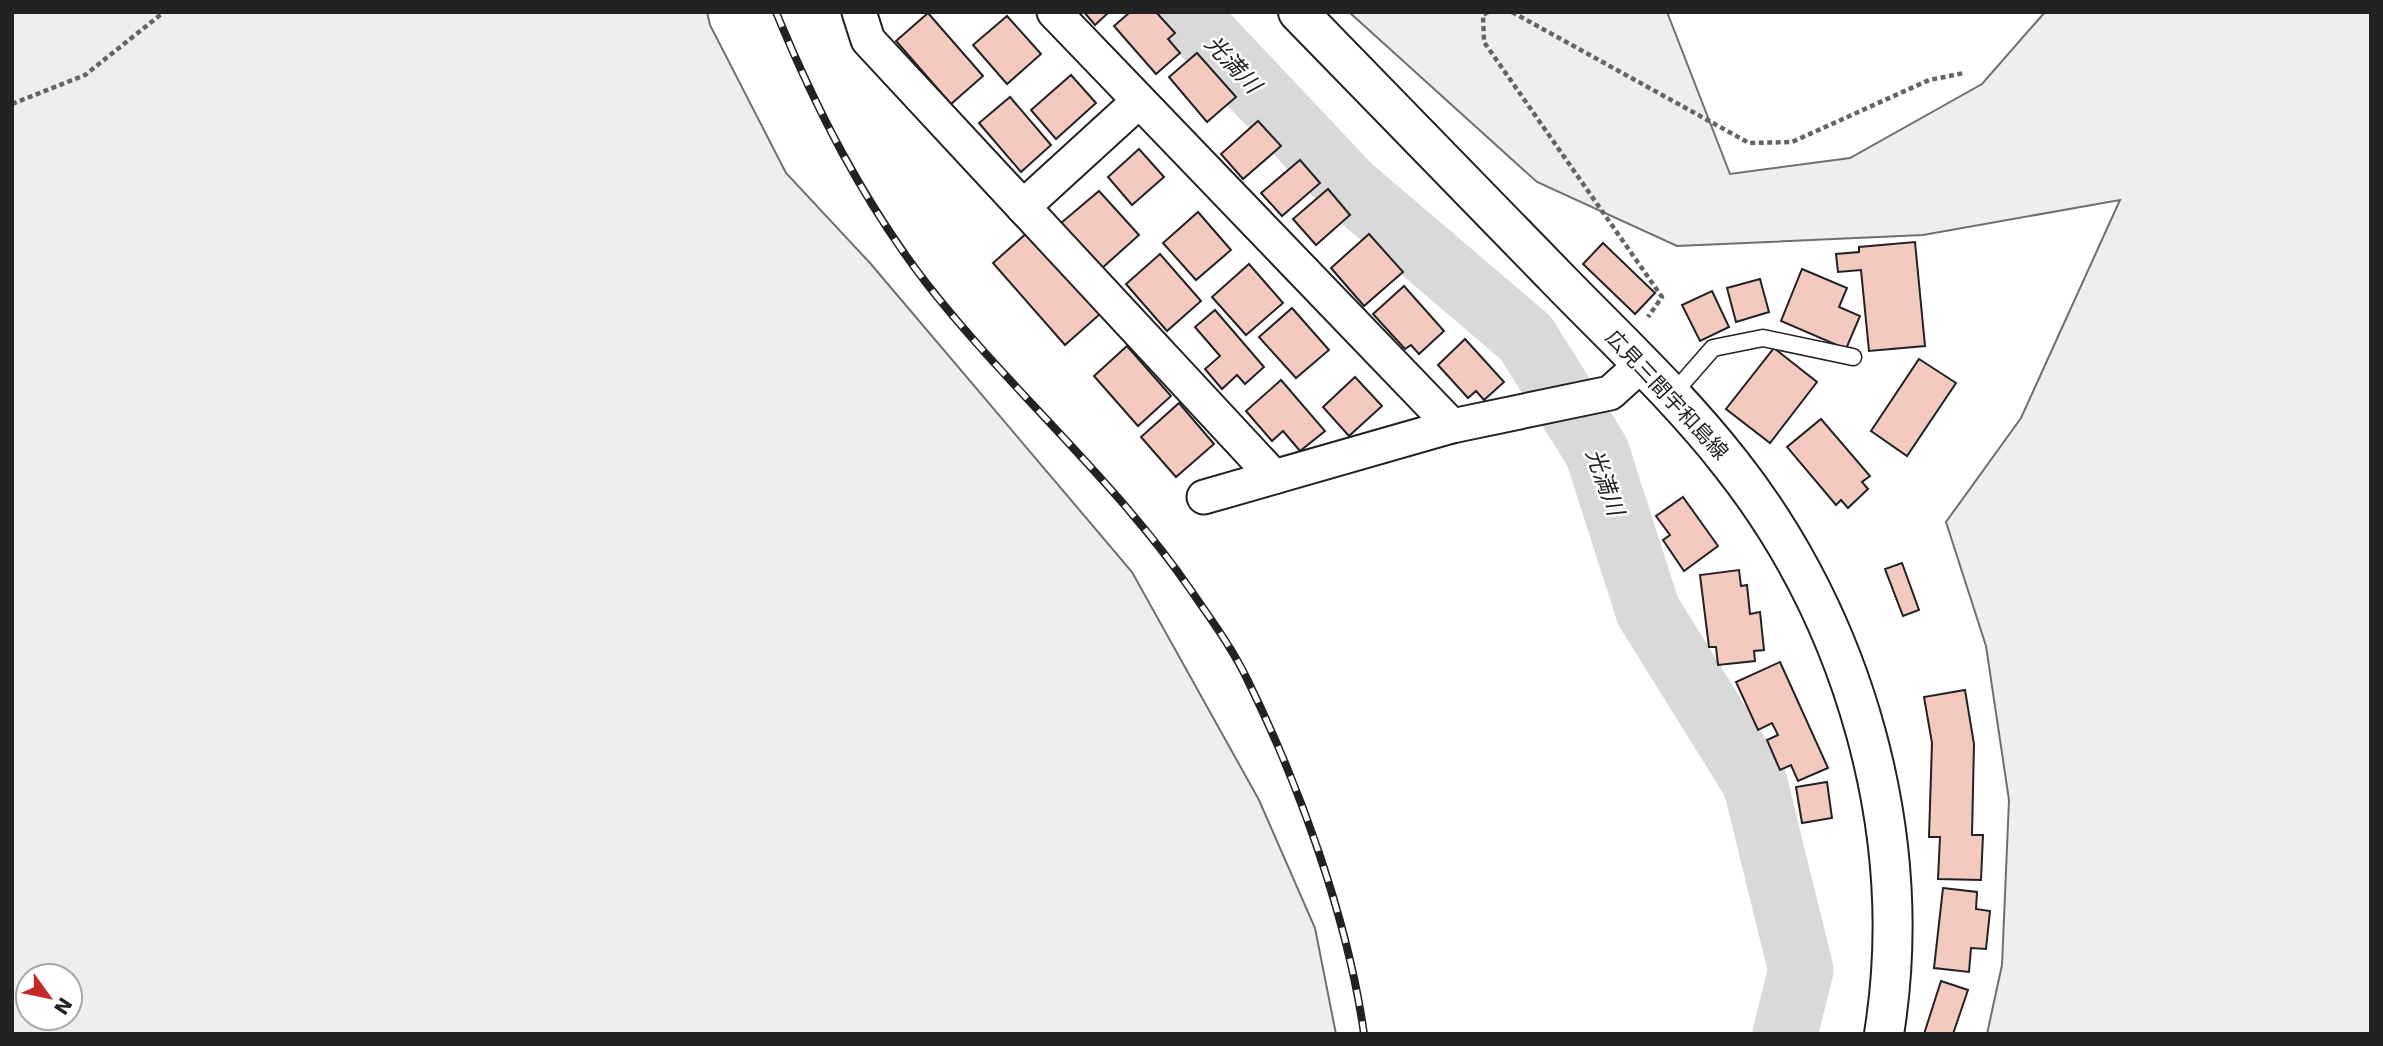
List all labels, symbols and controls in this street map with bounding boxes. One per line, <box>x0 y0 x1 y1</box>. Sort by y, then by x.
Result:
water label: 光満川 <box>1200 30 1268 100</box>
street label: 広見三間宇和島線 <box>1601 325 1733 465</box>
water label: 光満川 <box>1581 445 1630 522</box>
north arrow <box>14 962 84 1032</box>
text: N <box>50 994 77 1019</box>

